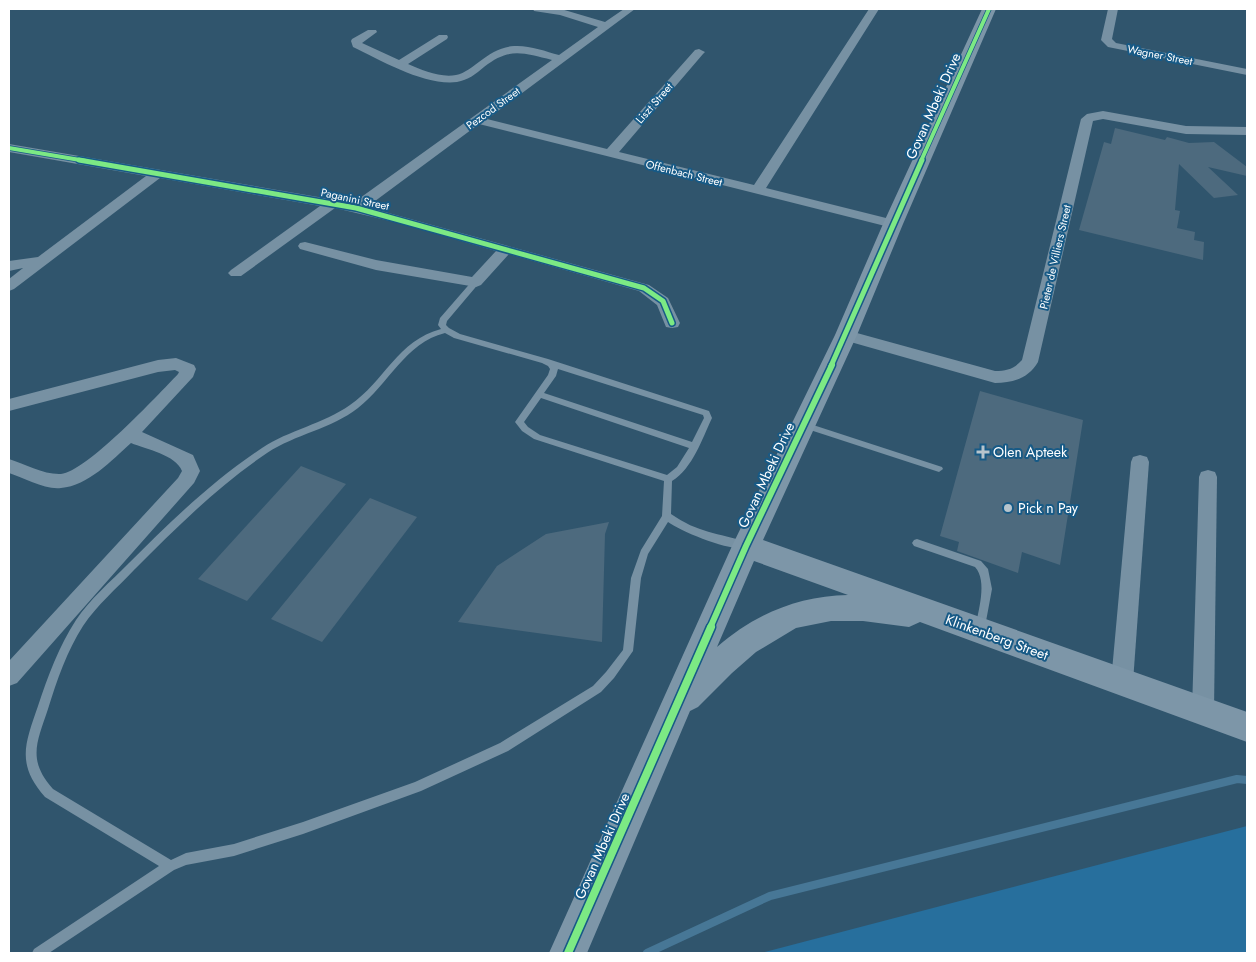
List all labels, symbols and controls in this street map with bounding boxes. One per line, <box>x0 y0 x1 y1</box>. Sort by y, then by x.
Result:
street label: Wagner Street <box>1126 41 1194 69</box>
street label: Govan Mbeki Drive <box>901 50 965 162</box>
street label: Liszt Street <box>632 79 677 127</box>
street label: Pezcod Street <box>463 83 524 133</box>
street label: Offenbach Street <box>644 156 724 190</box>
street label: Paganini Street <box>319 184 391 214</box>
street label: Pieter de Villiers Street <box>1035 203 1075 311</box>
street label: Govan Mbeki Drive <box>733 419 799 531</box>
place label: Olen Apteek <box>993 442 1068 462</box>
marker: Olen Apteek <box>977 446 989 458</box>
place label: Pick n Pay <box>1018 498 1079 518</box>
marker: Pick n Pay <box>1002 502 1014 514</box>
street label: Klinkenberg Street <box>943 609 1052 665</box>
street label: Govan Mbeki Drive <box>570 790 634 902</box>

